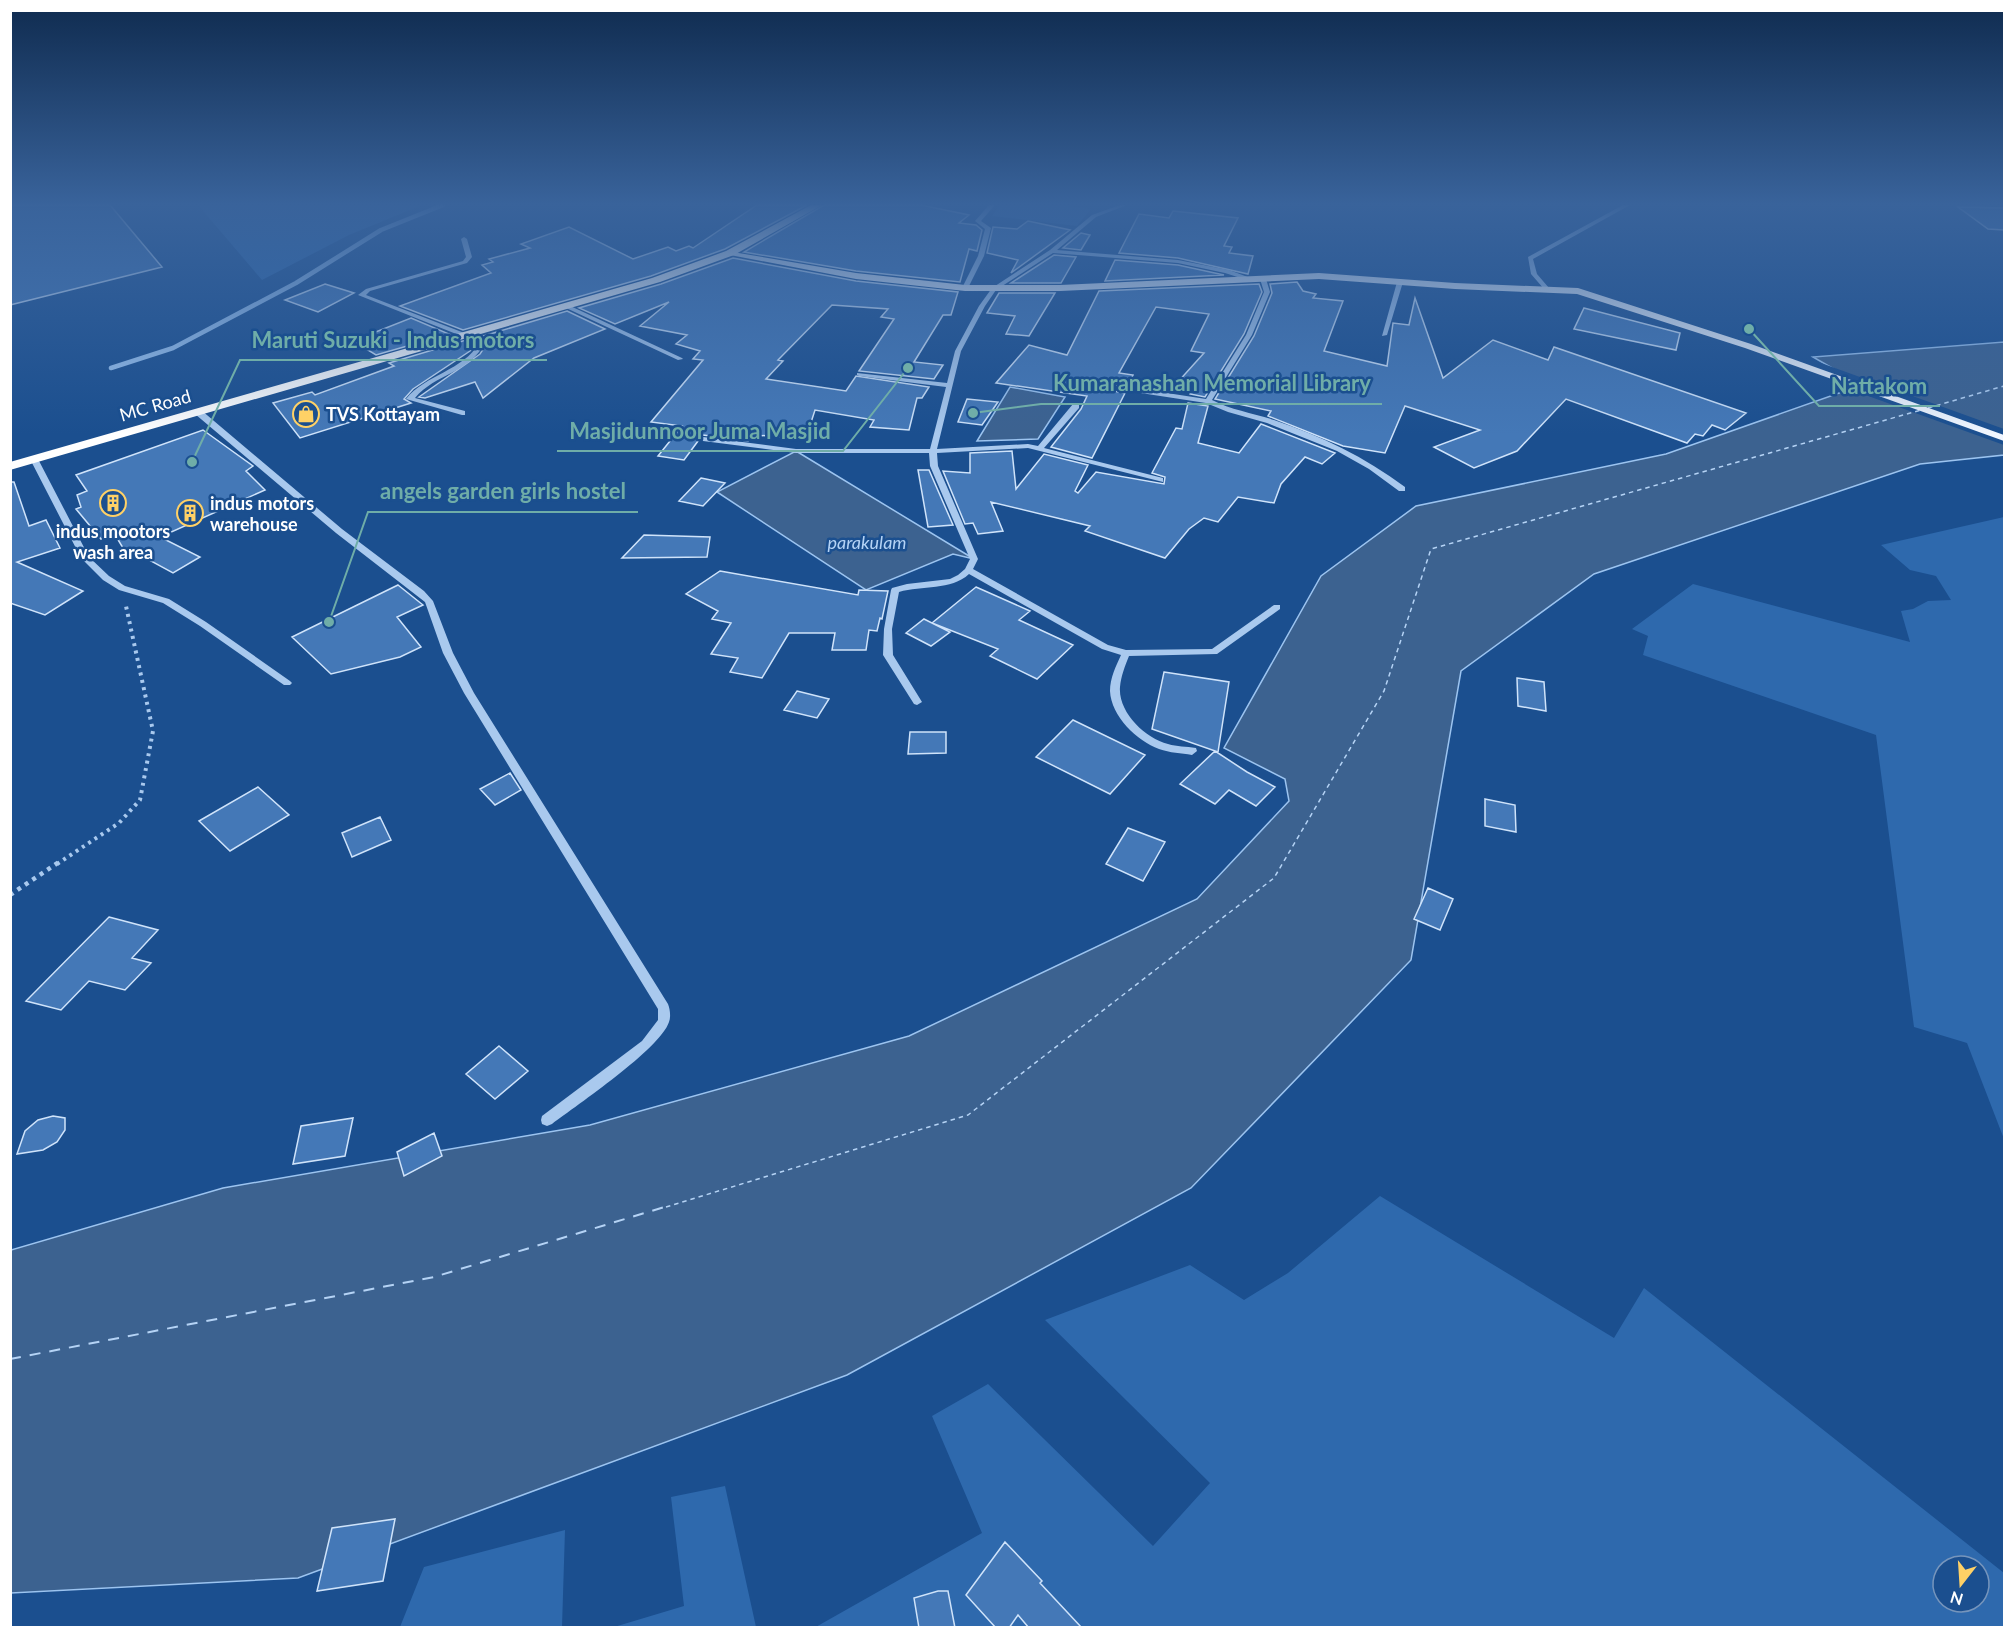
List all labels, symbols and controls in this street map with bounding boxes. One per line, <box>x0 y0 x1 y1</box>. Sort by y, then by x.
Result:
callout: Maruti Suzuki - Indus motors <box>240 320 547 360</box>
text: Maruti Suzuki - Indus motors <box>252 326 534 353</box>
callout: Kumaranashan Memorial Library <box>1041 364 1382 404</box>
callout: Nattakom <box>1819 366 1940 406</box>
text: Kumaranashan Memorial Library <box>1053 369 1371 396</box>
text: Nattakom <box>1831 372 1927 399</box>
street label: MC Road <box>117 384 193 426</box>
shop icon: TVS Kottayam <box>291 399 321 429</box>
place label: TVS Kottayam <box>326 403 440 425</box>
callout: Masjidunnoor Juma Masjid <box>557 411 843 451</box>
text: Masjidunnoor Juma Masjid <box>569 417 831 444</box>
callout: angels garden girls hostel <box>368 472 638 512</box>
text: angels garden girls hostel <box>380 477 626 504</box>
building icon: indus mootors wash area <box>98 488 128 518</box>
place label: indus motors warehouse <box>210 492 314 535</box>
building icon: indus motors warehouse <box>175 498 205 528</box>
place label: indus mootors wash area <box>56 520 170 563</box>
water label: parakulam <box>827 531 907 553</box>
north arrow <box>1931 1554 1991 1614</box>
text: N <box>1948 1588 1965 1610</box>

